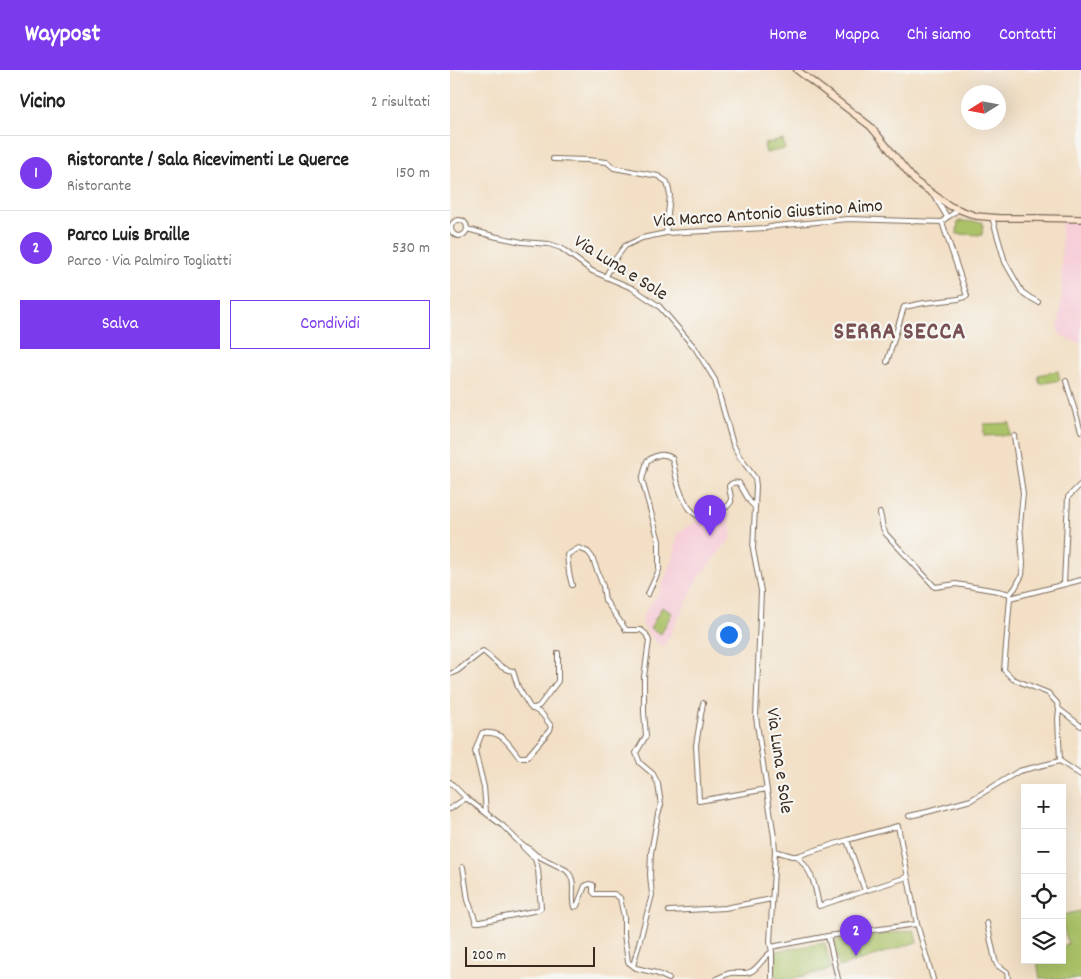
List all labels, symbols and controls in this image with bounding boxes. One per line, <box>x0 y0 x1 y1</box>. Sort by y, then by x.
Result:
text: Waypost <box>25 18 100 52</box>
text: Home <box>769 23 807 48</box>
text: Mappa <box>835 23 879 48</box>
text: Chi siamo <box>907 23 971 48</box>
text: Contatti <box>999 23 1056 48</box>
north arrow <box>961 85 1006 130</box>
text: Vicino <box>20 88 65 118</box>
text: 2 risultati <box>371 91 430 114</box>
text: Ristorante / Sala Ricevimenti Le Querce <box>67 148 349 175</box>
text: 1 <box>34 162 38 185</box>
text: 150 m <box>396 162 430 185</box>
text: Ristorante <box>67 175 131 198</box>
street label: Via Marco Antonio Giustino Aimo <box>652 194 884 236</box>
text: Parco Luis Braille <box>67 223 190 250</box>
street label: Via Luna e Sole <box>568 229 672 309</box>
text: 2 <box>33 237 40 260</box>
text: 530 m <box>392 237 430 260</box>
text: Parco · Via Palmiro Togliatti <box>67 250 231 273</box>
button: Salva <box>20 300 220 349</box>
button: Condividi <box>230 300 430 349</box>
district label: SERRA SECCA <box>834 316 966 350</box>
pin: 1 <box>694 495 726 536</box>
your location <box>716 622 742 648</box>
street label: Via Luna e Sole <box>757 706 799 816</box>
map controls <box>1021 784 1066 964</box>
button: + <box>1021 784 1066 829</box>
button: − <box>1021 829 1066 874</box>
button: locate <box>1021 874 1066 919</box>
pin: 2 <box>840 915 872 956</box>
button: layers <box>1021 919 1066 964</box>
scale bar <box>465 944 595 967</box>
text: 200 m <box>472 946 506 966</box>

